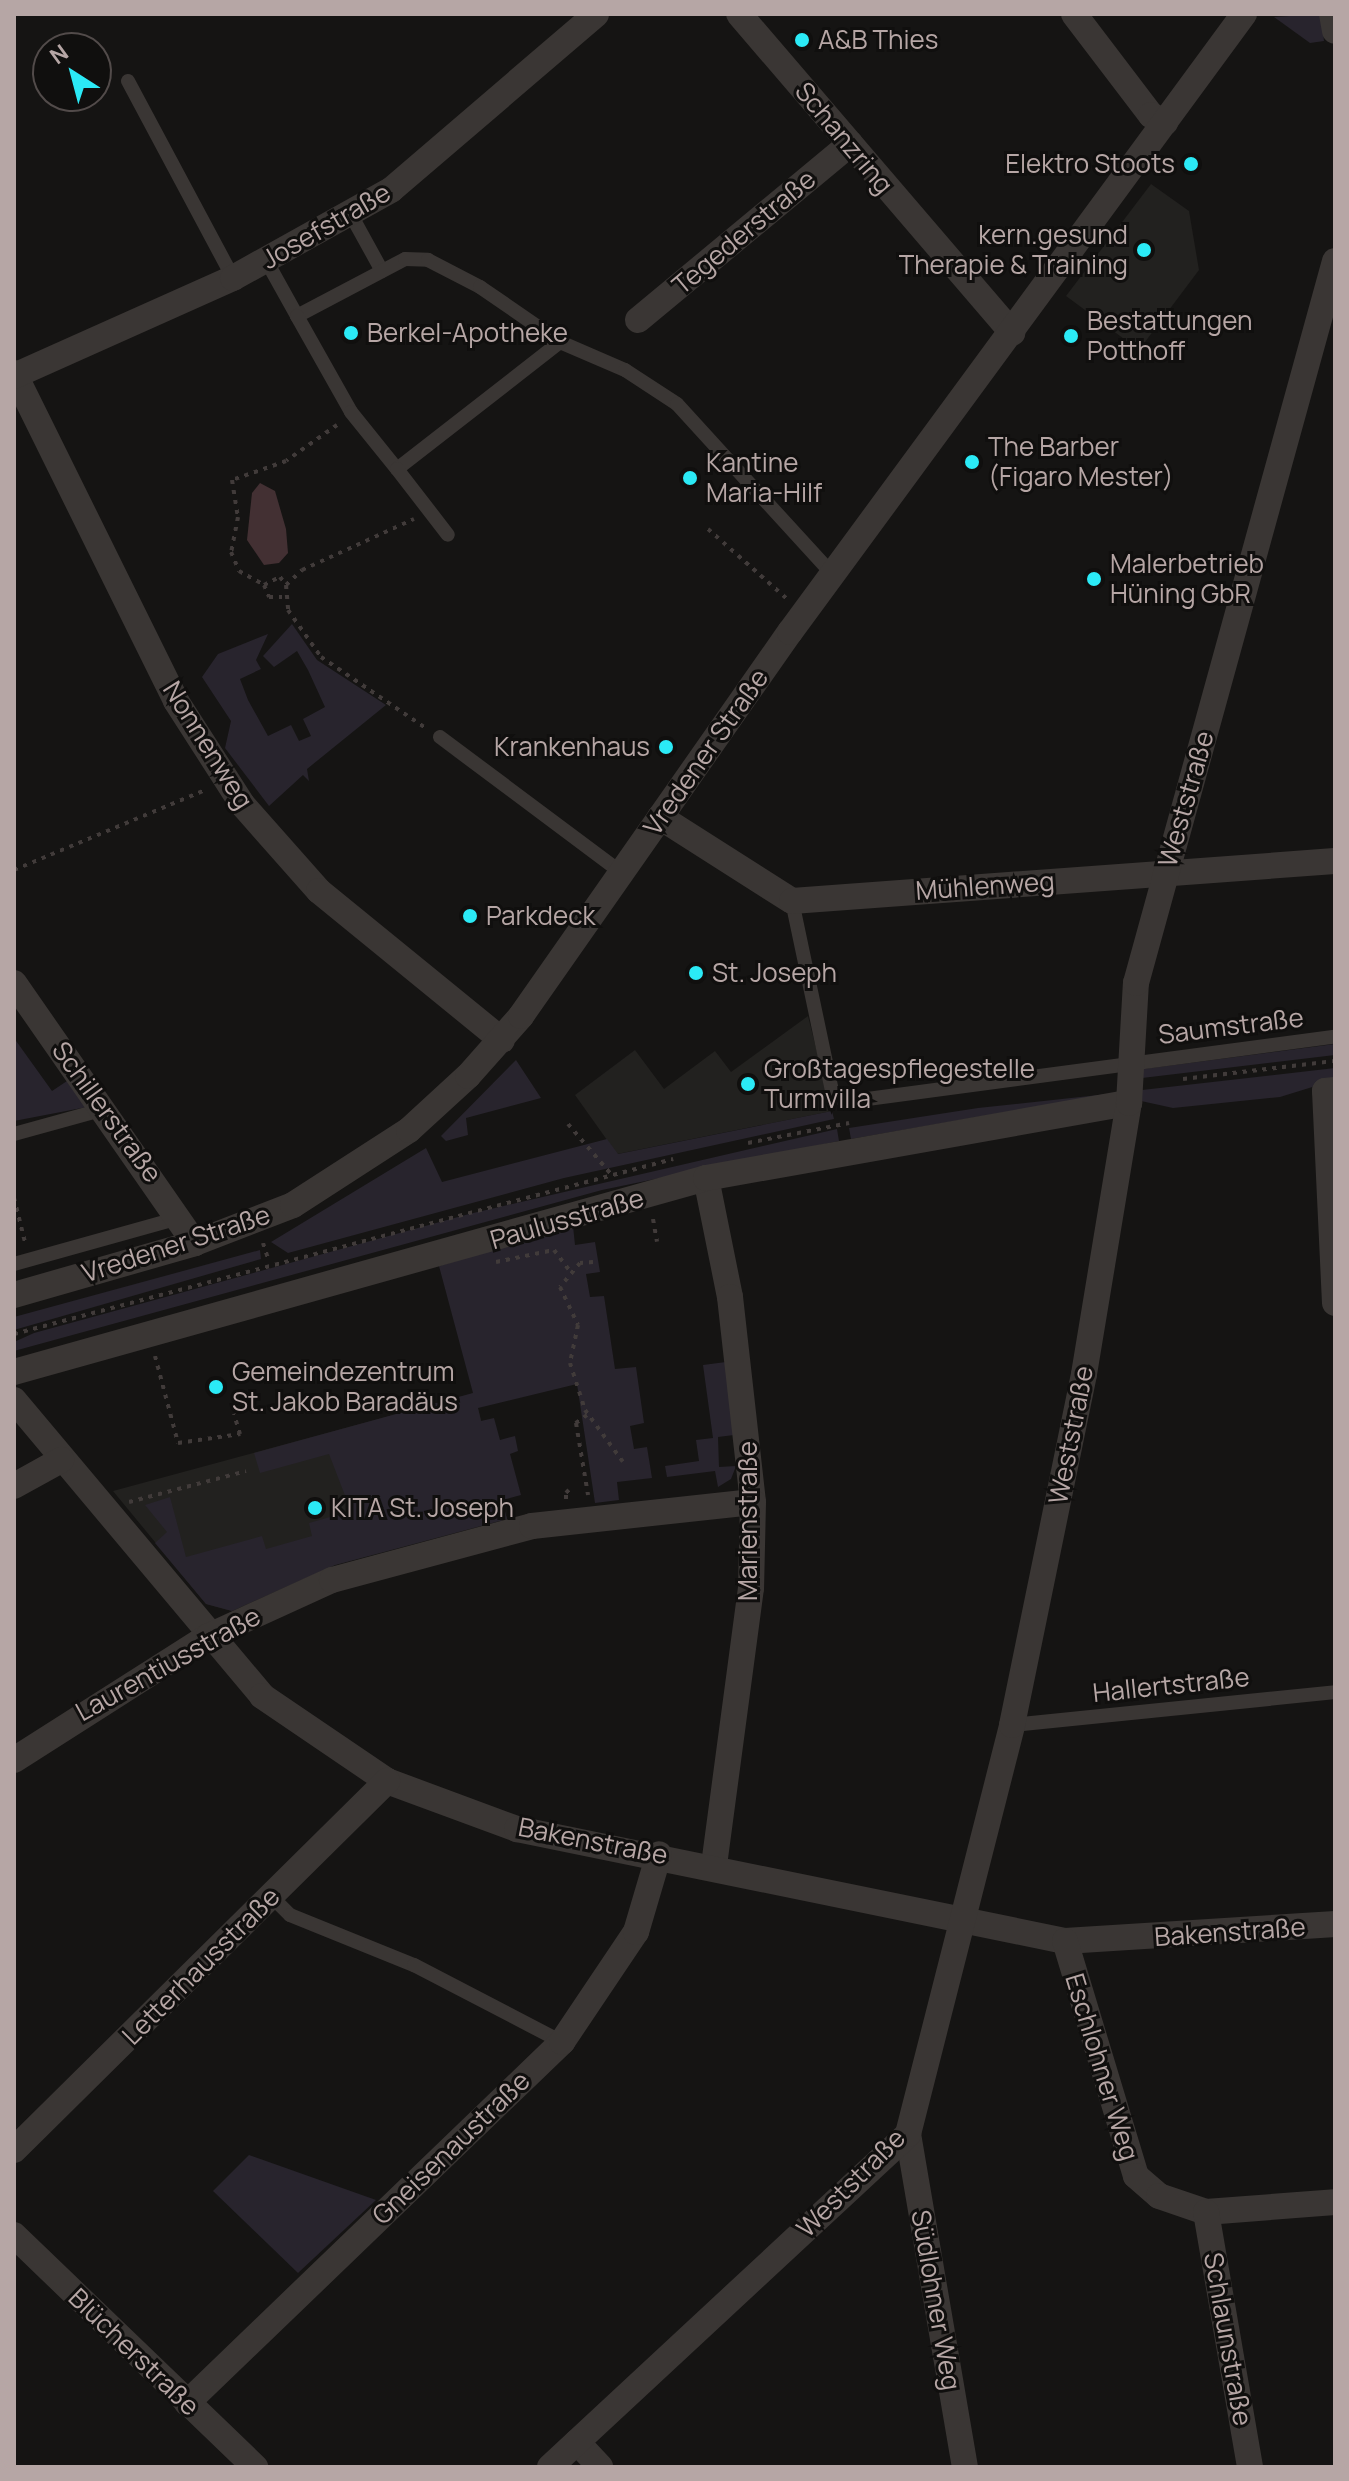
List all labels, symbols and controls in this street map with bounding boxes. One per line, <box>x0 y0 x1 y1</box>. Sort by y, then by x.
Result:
place label: A&B Thies <box>818 24 938 56</box>
marker: A&B Thies <box>793 31 811 49</box>
north arrow <box>32 32 112 112</box>
text: N <box>44 37 74 71</box>
street label: Schanzring <box>788 76 900 200</box>
place label: Elektro Stoots <box>1005 148 1175 180</box>
marker: Elektro Stoots <box>1182 155 1200 173</box>
street label: Tegederstraße <box>666 163 822 301</box>
street label: Josefstraße <box>256 177 396 275</box>
place label: kern.gesund Therapie & Training <box>899 219 1128 280</box>
marker: kern.gesund Therapie & Training <box>1135 241 1153 259</box>
place label: Bestattungen Potthoff <box>1087 305 1252 366</box>
place label: Berkel-Apotheke <box>367 317 568 349</box>
marker: Berkel-Apotheke <box>342 324 360 342</box>
marker: Bestattungen Potthoff <box>1062 327 1080 345</box>
place label: The Barber (Figaro Mester) <box>988 431 1173 492</box>
place label: Kantine Maria-Hilf <box>706 447 822 508</box>
marker: The Barber (Figaro Mester) <box>963 453 981 471</box>
marker: Kantine Maria-Hilf <box>681 469 699 487</box>
place label: Malerbetrieb Hüning GbR <box>1110 548 1264 610</box>
marker: Malerbetrieb Hüning GbR <box>1085 570 1103 588</box>
street label: Vredener Straße <box>637 663 775 841</box>
street label: Nonnenweg <box>157 676 259 814</box>
street label: Weststraße <box>1152 727 1220 871</box>
place label: Krankenhaus <box>494 731 650 763</box>
marker: Krankenhaus <box>657 738 675 756</box>
street label: Mühlenweg <box>915 866 1055 906</box>
place label: Parkdeck <box>486 900 595 932</box>
marker: Parkdeck <box>461 907 479 925</box>
place label: St. Joseph <box>712 957 837 989</box>
marker: St. Joseph <box>687 964 705 982</box>
street label: Saumstraße <box>1157 1002 1305 1050</box>
street label: Schillerstraße <box>46 1036 168 1188</box>
place label: Großtagespflegestelle Turmvilla <box>764 1053 1035 1114</box>
marker: Großtagespflegestelle Turmvilla <box>739 1075 757 1093</box>
street label: Paulusstraße <box>487 1182 647 1256</box>
street label: Vredener Straße <box>78 1199 274 1289</box>
place label: Gemeindezentrum St. Jakob Baradäus <box>232 1356 458 1418</box>
street label: Weststraße <box>1042 1363 1100 1507</box>
marker: Gemeindezentrum St. Jakob Baradäus <box>207 1378 225 1396</box>
street label: Marienstraße <box>732 1441 764 1601</box>
place label: KITA St. Joseph <box>331 1492 514 1524</box>
marker: KITA St. Joseph <box>306 1499 324 1517</box>
street label: Laurentiusstraße <box>70 1600 266 1728</box>
street label: Hallertstraße <box>1091 1661 1251 1709</box>
street label: Bakenstraße <box>516 1811 670 1871</box>
street label: Letterhausstraße <box>116 1881 286 2051</box>
street label: Bakenstraße <box>1153 1911 1307 1953</box>
street label: Eschlohner Weg <box>1059 1970 1145 2164</box>
street label: Gneisenaustraße <box>366 2065 536 2231</box>
street label: Weststraße <box>790 2122 912 2244</box>
street label: Südlohner Weg <box>905 2208 967 2392</box>
street label: Schlaunstraße <box>1197 2250 1259 2428</box>
street label: Blücherstraße <box>62 2282 206 2422</box>

